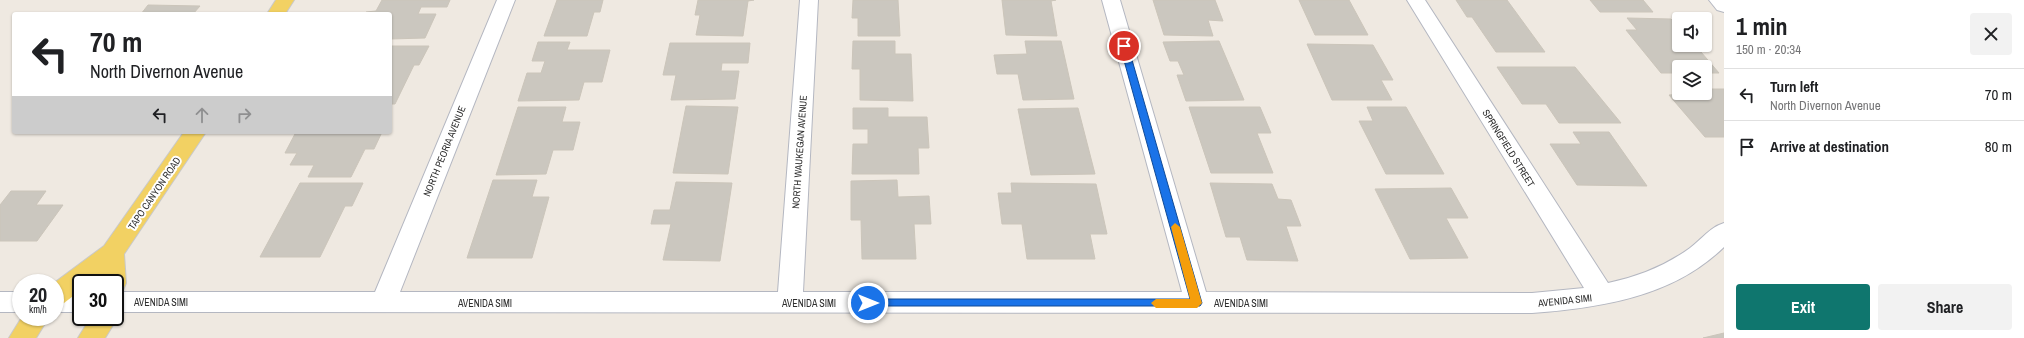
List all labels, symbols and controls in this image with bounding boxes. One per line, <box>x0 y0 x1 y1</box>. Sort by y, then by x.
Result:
text: 1 min <box>1736 10 1787 42</box>
map controls <box>1672 12 1712 100</box>
button: sound <box>1672 12 1712 52</box>
button: close <box>1970 13 2012 55</box>
text: 70 m <box>90 23 142 61</box>
icon: left <box>24 28 76 80</box>
pin <box>1107 29 1141 63</box>
icon: arrive <box>1113 35 1135 57</box>
text: 150 m · 20:34 <box>1736 41 1801 58</box>
text: North Divernon Avenue <box>90 59 243 84</box>
button: layers <box>1672 60 1712 100</box>
text: Turn left <box>1770 76 1818 97</box>
icon: left <box>1736 84 1758 106</box>
text: 70 m <box>1985 84 2012 105</box>
street label: NORTH WAUKEGAN AVENUE <box>789 95 810 209</box>
text: North Divernon Avenue <box>1770 97 1881 114</box>
icon: left <box>149 104 171 126</box>
icon: ahead <box>191 104 213 126</box>
icon: right <box>233 104 255 126</box>
street label: NORTH PEORIA AVENUE <box>420 104 469 198</box>
street label: SPRINGFIELD STREET <box>1479 107 1538 190</box>
icon: arrive <box>1736 136 1758 158</box>
text: Arrive at destination <box>1770 136 1889 157</box>
text: 80 m <box>1985 136 2012 157</box>
street label: TAPO CANYON ROAD <box>125 154 184 232</box>
speed limit sign: 30 <box>72 274 124 326</box>
text: 20 <box>29 281 47 308</box>
position arrow <box>847 282 889 324</box>
button: Exit <box>1736 284 1870 330</box>
button: Share <box>1878 284 2012 330</box>
street label: AVENIDA SIMI <box>1536 291 1593 310</box>
street label: AVENIDA SIMI <box>133 296 188 309</box>
street label: AVENIDA SIMI <box>457 297 512 310</box>
street label: AVENIDA SIMI <box>781 297 836 310</box>
street label: AVENIDA SIMI <box>1213 297 1268 310</box>
text: km/h <box>29 303 47 316</box>

